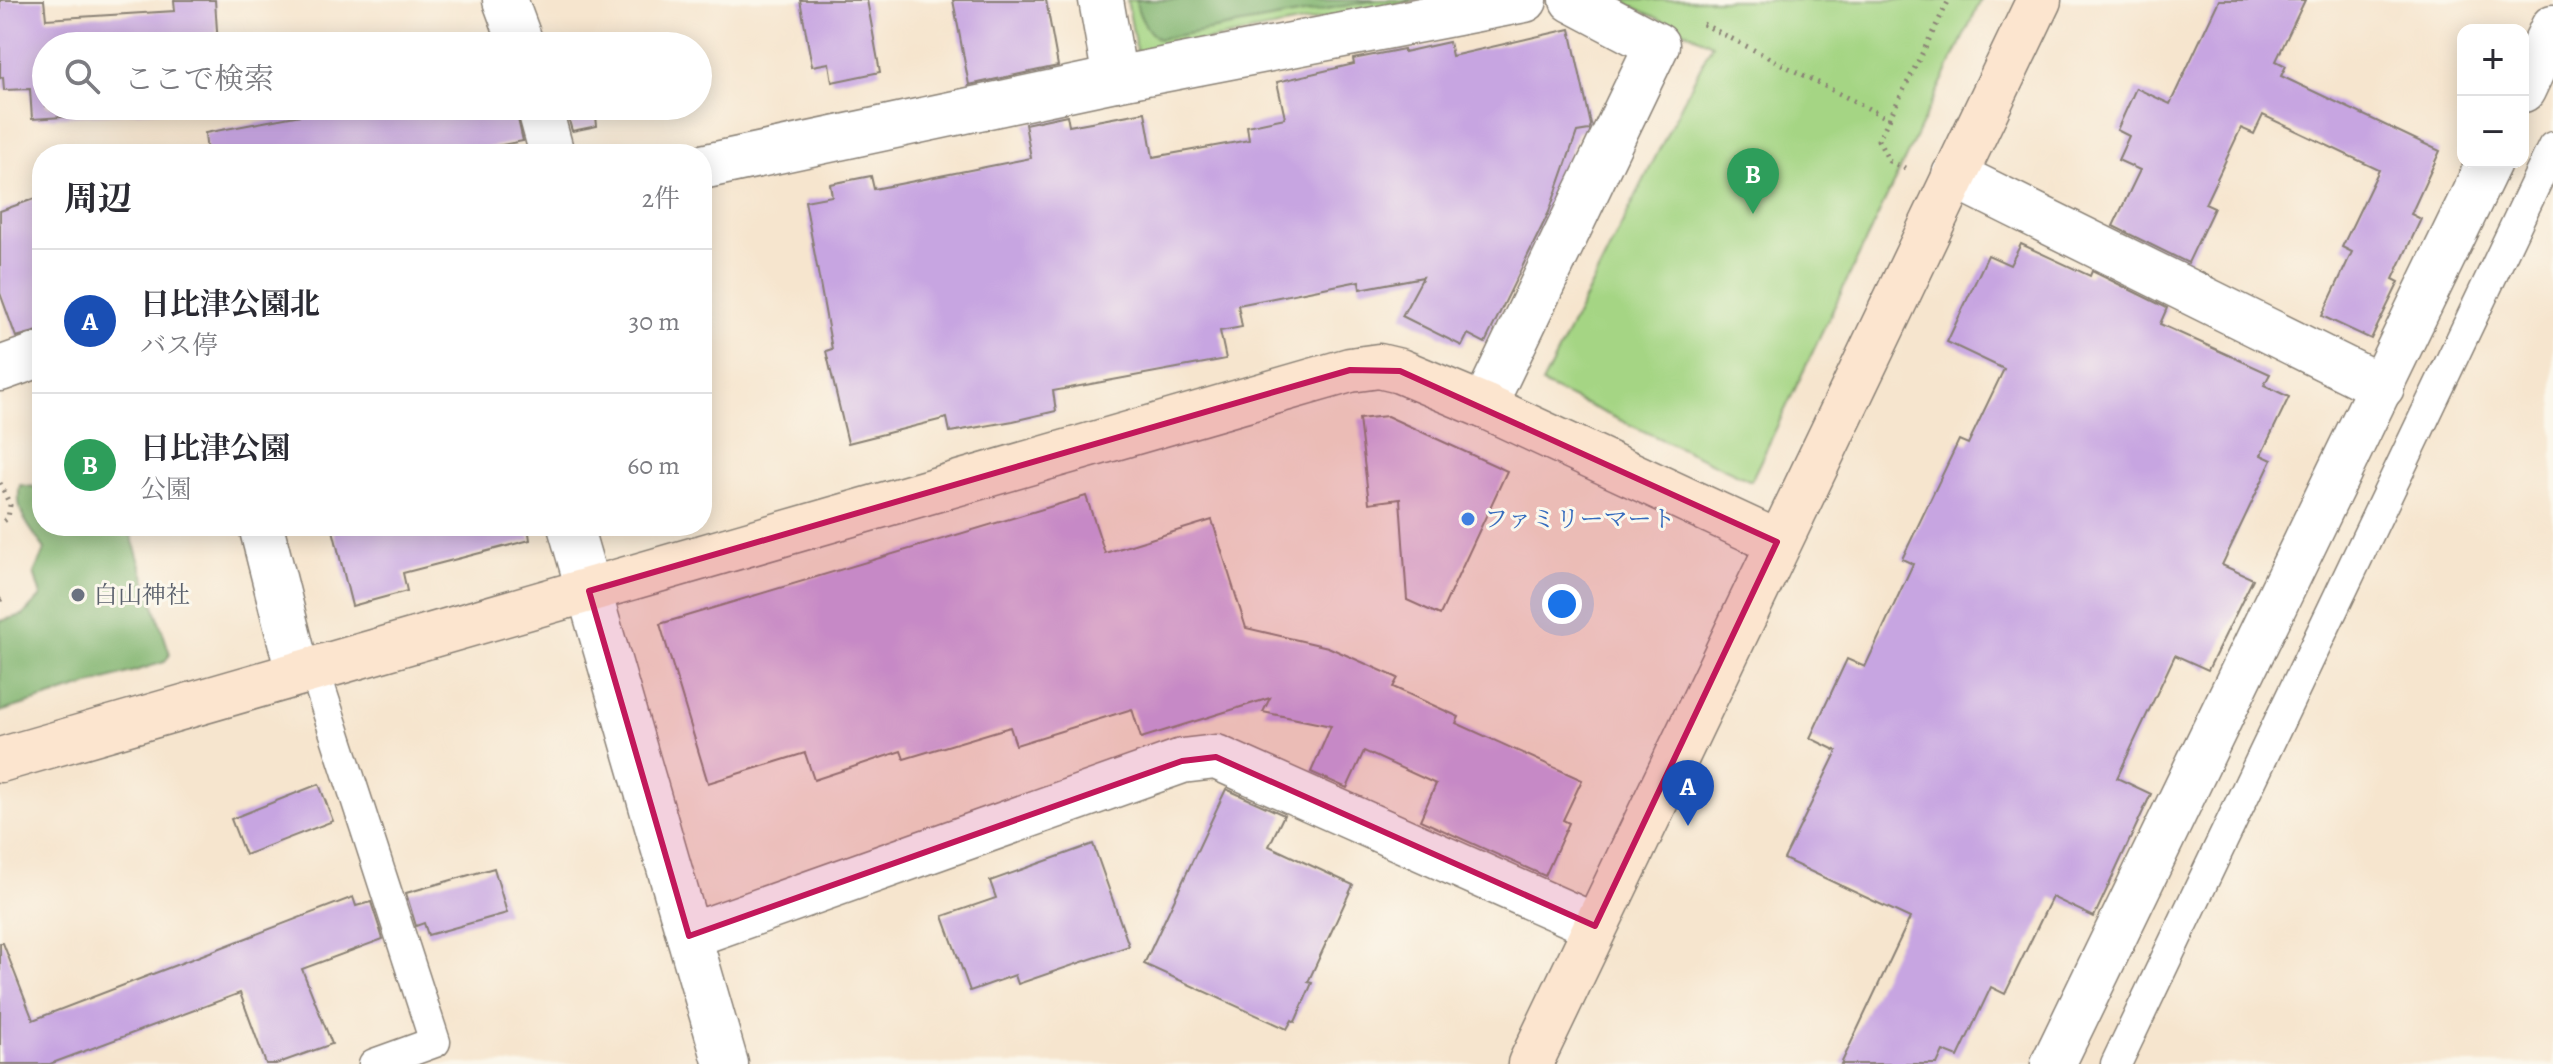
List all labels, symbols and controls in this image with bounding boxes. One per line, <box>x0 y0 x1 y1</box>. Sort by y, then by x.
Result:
map controls <box>2457 24 2529 168</box>
button: + <box>2457 24 2529 96</box>
search box <box>32 32 712 120</box>
icon: search <box>60 54 104 98</box>
text: ここで検索 <box>124 59 274 99</box>
button: − <box>2457 96 2529 168</box>
pin: B <box>1727 148 1779 214</box>
text: 周辺 <box>64 175 132 222</box>
text: 2件 <box>642 181 680 216</box>
text: 日比津公園北 <box>140 284 320 324</box>
text: A <box>82 304 98 339</box>
text: 30 m <box>629 304 680 339</box>
text: バス停 <box>140 328 218 363</box>
text: 日比津公園 <box>140 428 290 468</box>
text: B <box>82 448 98 483</box>
text: 60 m <box>627 448 680 483</box>
text: 公園 <box>140 472 192 507</box>
place label: ファミリーマート <box>1484 503 1676 535</box>
marker: ファミリーマート <box>1459 510 1477 528</box>
place label: 白山神社 <box>94 579 190 611</box>
your location <box>1542 584 1582 624</box>
marker: 白山神社 <box>69 586 87 604</box>
pin: A <box>1662 760 1714 826</box>

